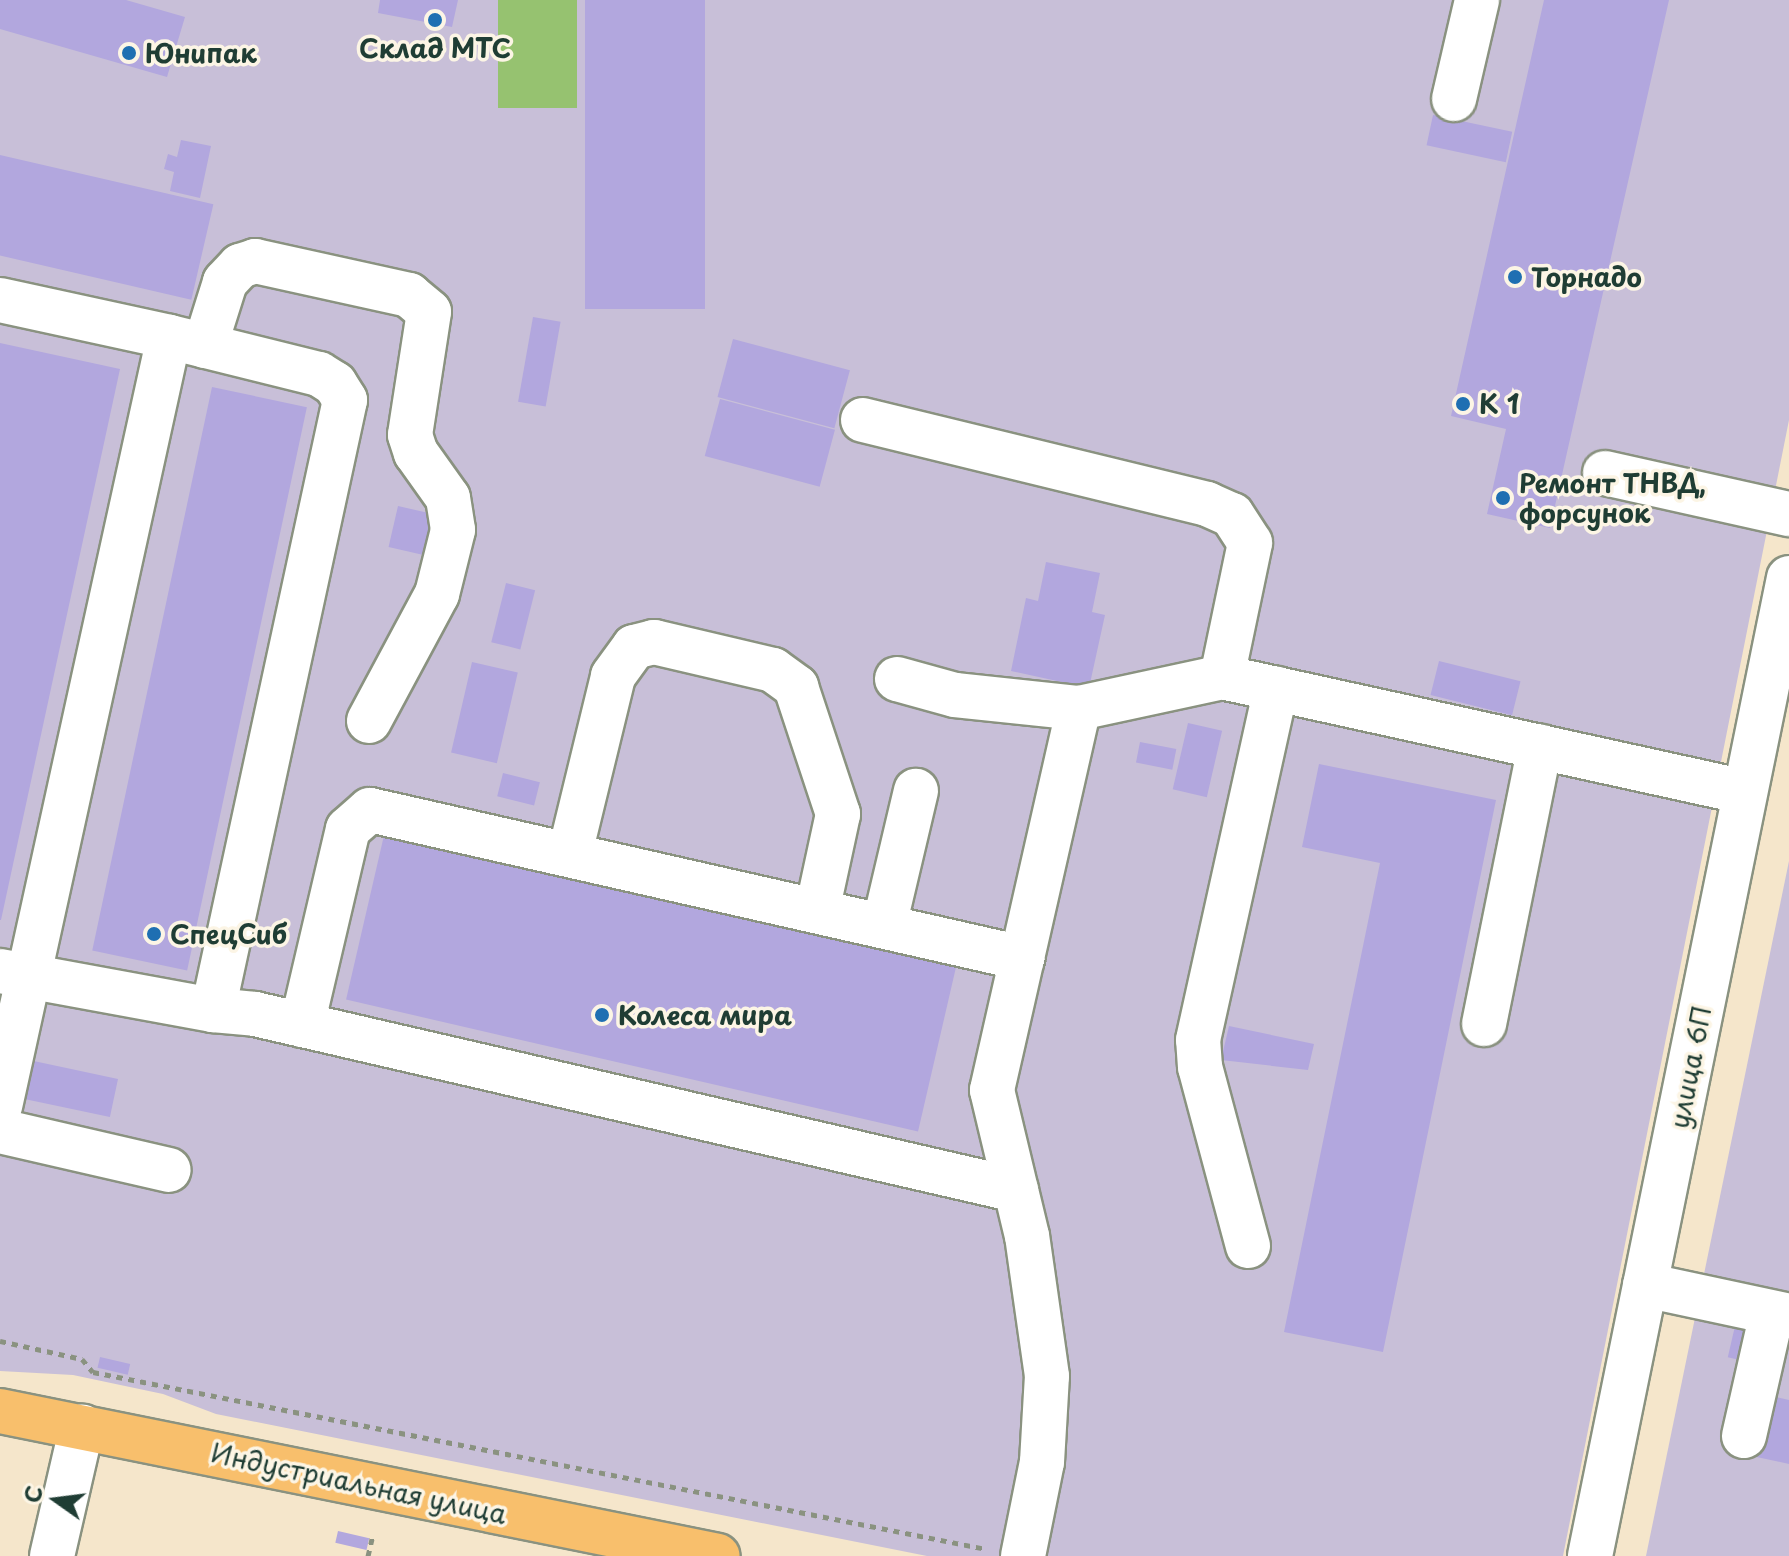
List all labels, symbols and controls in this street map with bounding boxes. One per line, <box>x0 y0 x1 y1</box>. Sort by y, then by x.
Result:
marker: Склад МТС <box>426 11 444 29</box>
place label: Склад МТС <box>359 32 511 64</box>
place label: Юнипак <box>145 37 257 69</box>
marker: Юнипак <box>120 44 138 62</box>
place label: Торнадо <box>1531 261 1642 293</box>
marker: Торнадо <box>1506 268 1524 286</box>
place label: К 1 <box>1479 388 1519 420</box>
marker: К 1 <box>1454 395 1472 413</box>
place label: Ремонт ТНВД, форсунок <box>1519 467 1707 528</box>
marker: Ремонт ТНВД, форсунок <box>1494 489 1512 507</box>
place label: СпецСиб <box>170 918 287 950</box>
marker: СпецСиб <box>145 925 163 943</box>
place label: Колеса мира <box>618 999 794 1031</box>
street label: улица 6П <box>1663 1003 1717 1131</box>
marker: Колеса мира <box>593 1006 611 1024</box>
street label: Индустриальная улица <box>208 1436 510 1530</box>
north arrow <box>16 1460 96 1540</box>
text: С <box>14 1482 50 1506</box>

